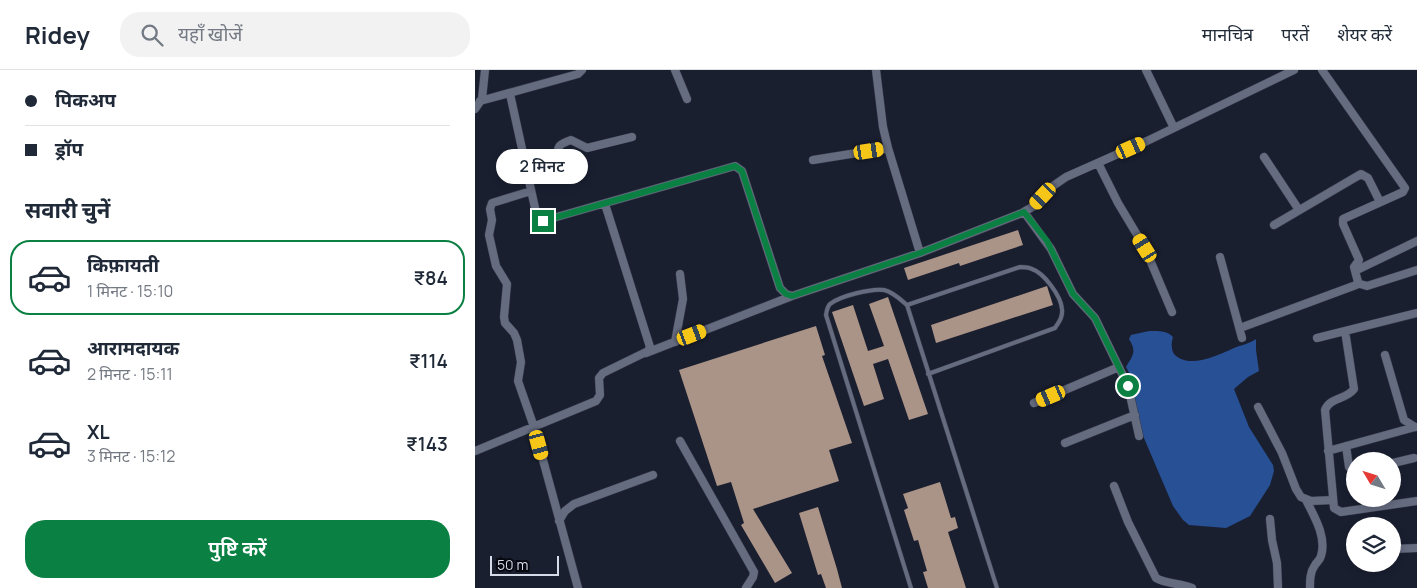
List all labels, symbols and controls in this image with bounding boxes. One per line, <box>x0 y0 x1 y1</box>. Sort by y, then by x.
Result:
search box <box>120 12 470 57</box>
text: Ridey <box>25 18 90 51</box>
icon: search <box>138 21 166 49</box>
text: यहाँ खोजें <box>178 21 242 47</box>
text: मानचित्र <box>1202 22 1253 46</box>
text: परतें <box>1281 22 1309 46</box>
text: शेयर करें <box>1337 22 1392 46</box>
text: पिकअप <box>55 87 116 113</box>
car <box>1114 135 1147 161</box>
text: ड्रॉप <box>55 136 83 162</box>
car <box>853 141 884 161</box>
callout: 2 मिनट <box>497 148 589 184</box>
text: 2 मिनट <box>519 155 565 177</box>
car <box>1027 180 1058 212</box>
text: सवारी चुनें <box>25 195 110 225</box>
route end <box>532 210 554 232</box>
car <box>1130 231 1159 265</box>
text: किफ़ायती <box>87 252 159 278</box>
icon: car <box>27 255 72 300</box>
text: ₹84 <box>413 265 448 291</box>
text: 1 मिनट · 15:10 <box>87 280 173 302</box>
car <box>675 323 708 347</box>
text: आरामदायक <box>87 335 179 361</box>
icon: car <box>27 338 72 383</box>
text: ₹114 <box>409 348 448 374</box>
text: 2 मिनट · 15:11 <box>87 363 173 385</box>
route start <box>1117 375 1139 397</box>
car <box>1034 383 1067 409</box>
text: XL <box>87 419 110 445</box>
icon: car <box>27 421 72 466</box>
car <box>527 429 550 461</box>
text: ₹143 <box>406 431 448 457</box>
text: 3 मिनट · 15:12 <box>87 445 175 467</box>
north arrow <box>1346 452 1401 508</box>
map controls <box>1346 452 1401 572</box>
button: layers <box>1346 517 1401 572</box>
button: पुष्टि करें <box>25 520 450 578</box>
scale bar <box>490 553 559 576</box>
text: 50 m <box>497 555 528 574</box>

